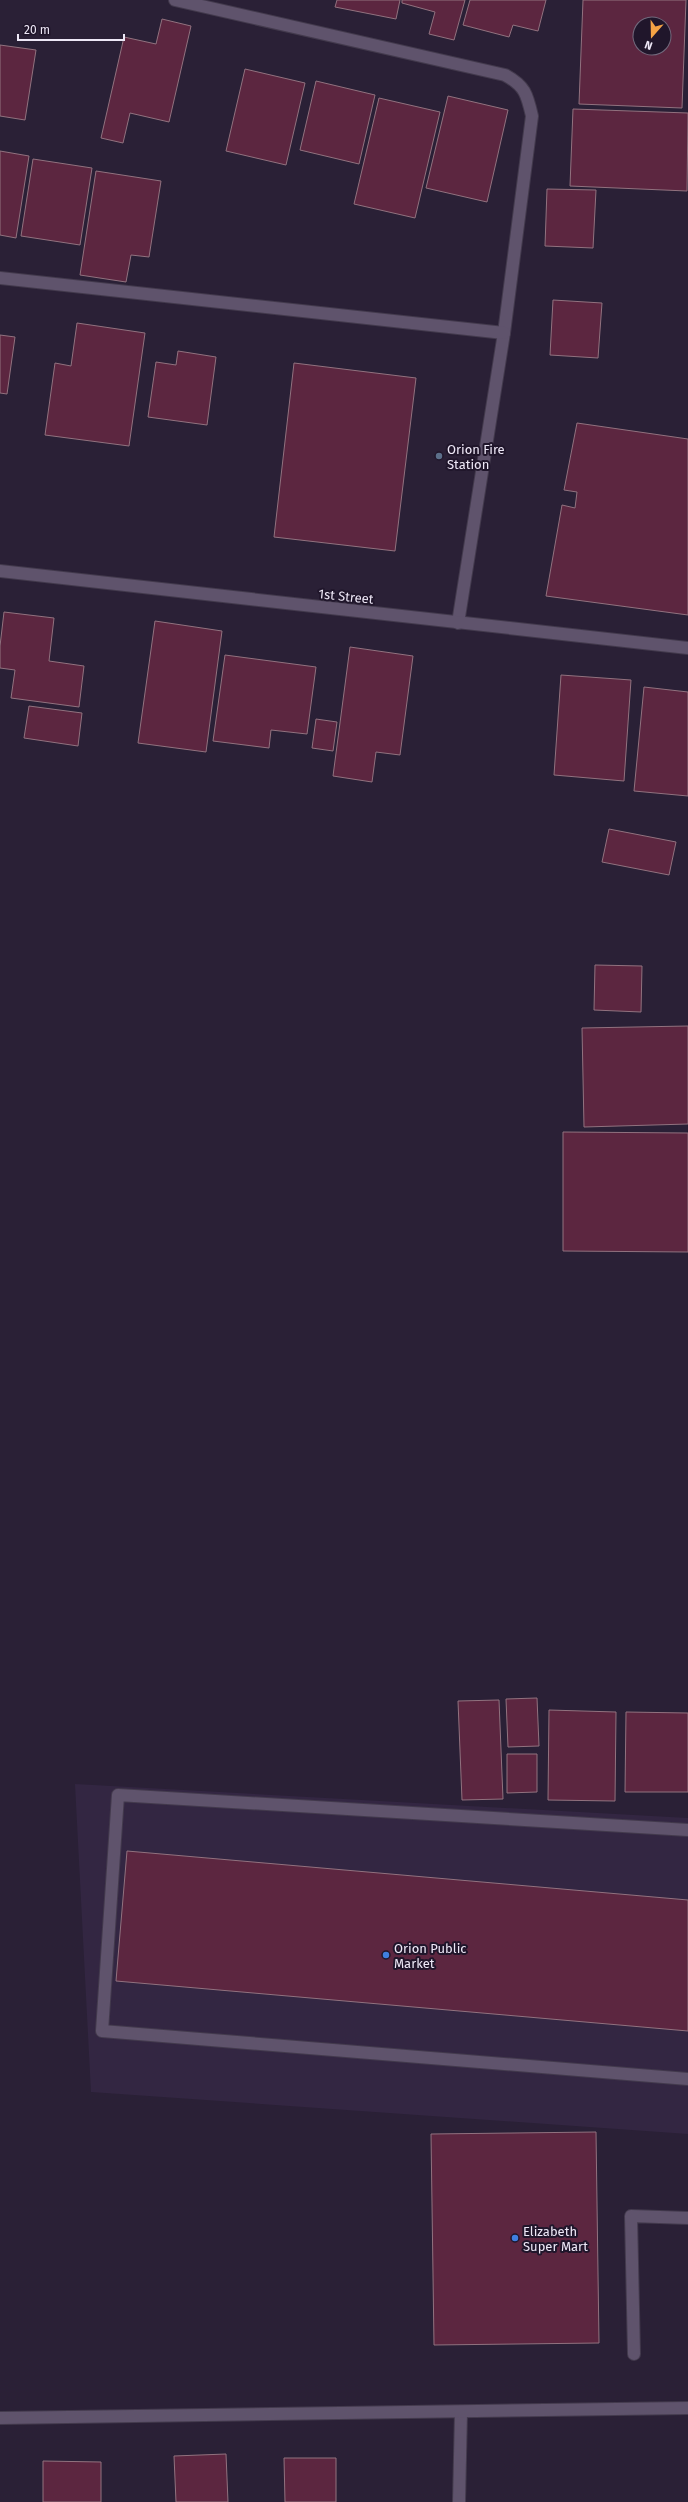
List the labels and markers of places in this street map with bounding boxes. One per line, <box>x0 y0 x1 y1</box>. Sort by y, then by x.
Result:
place label: Orion Fire Station <box>447 442 505 472</box>
marker: Orion Fire Station <box>434 451 444 461</box>
place label: Orion Public Market <box>394 1941 467 1971</box>
marker: Orion Public Market <box>381 1950 391 1960</box>
place label: Elizabeth Super Mart <box>523 2224 588 2254</box>
marker: Elizabeth Super Mart <box>510 2233 520 2243</box>

